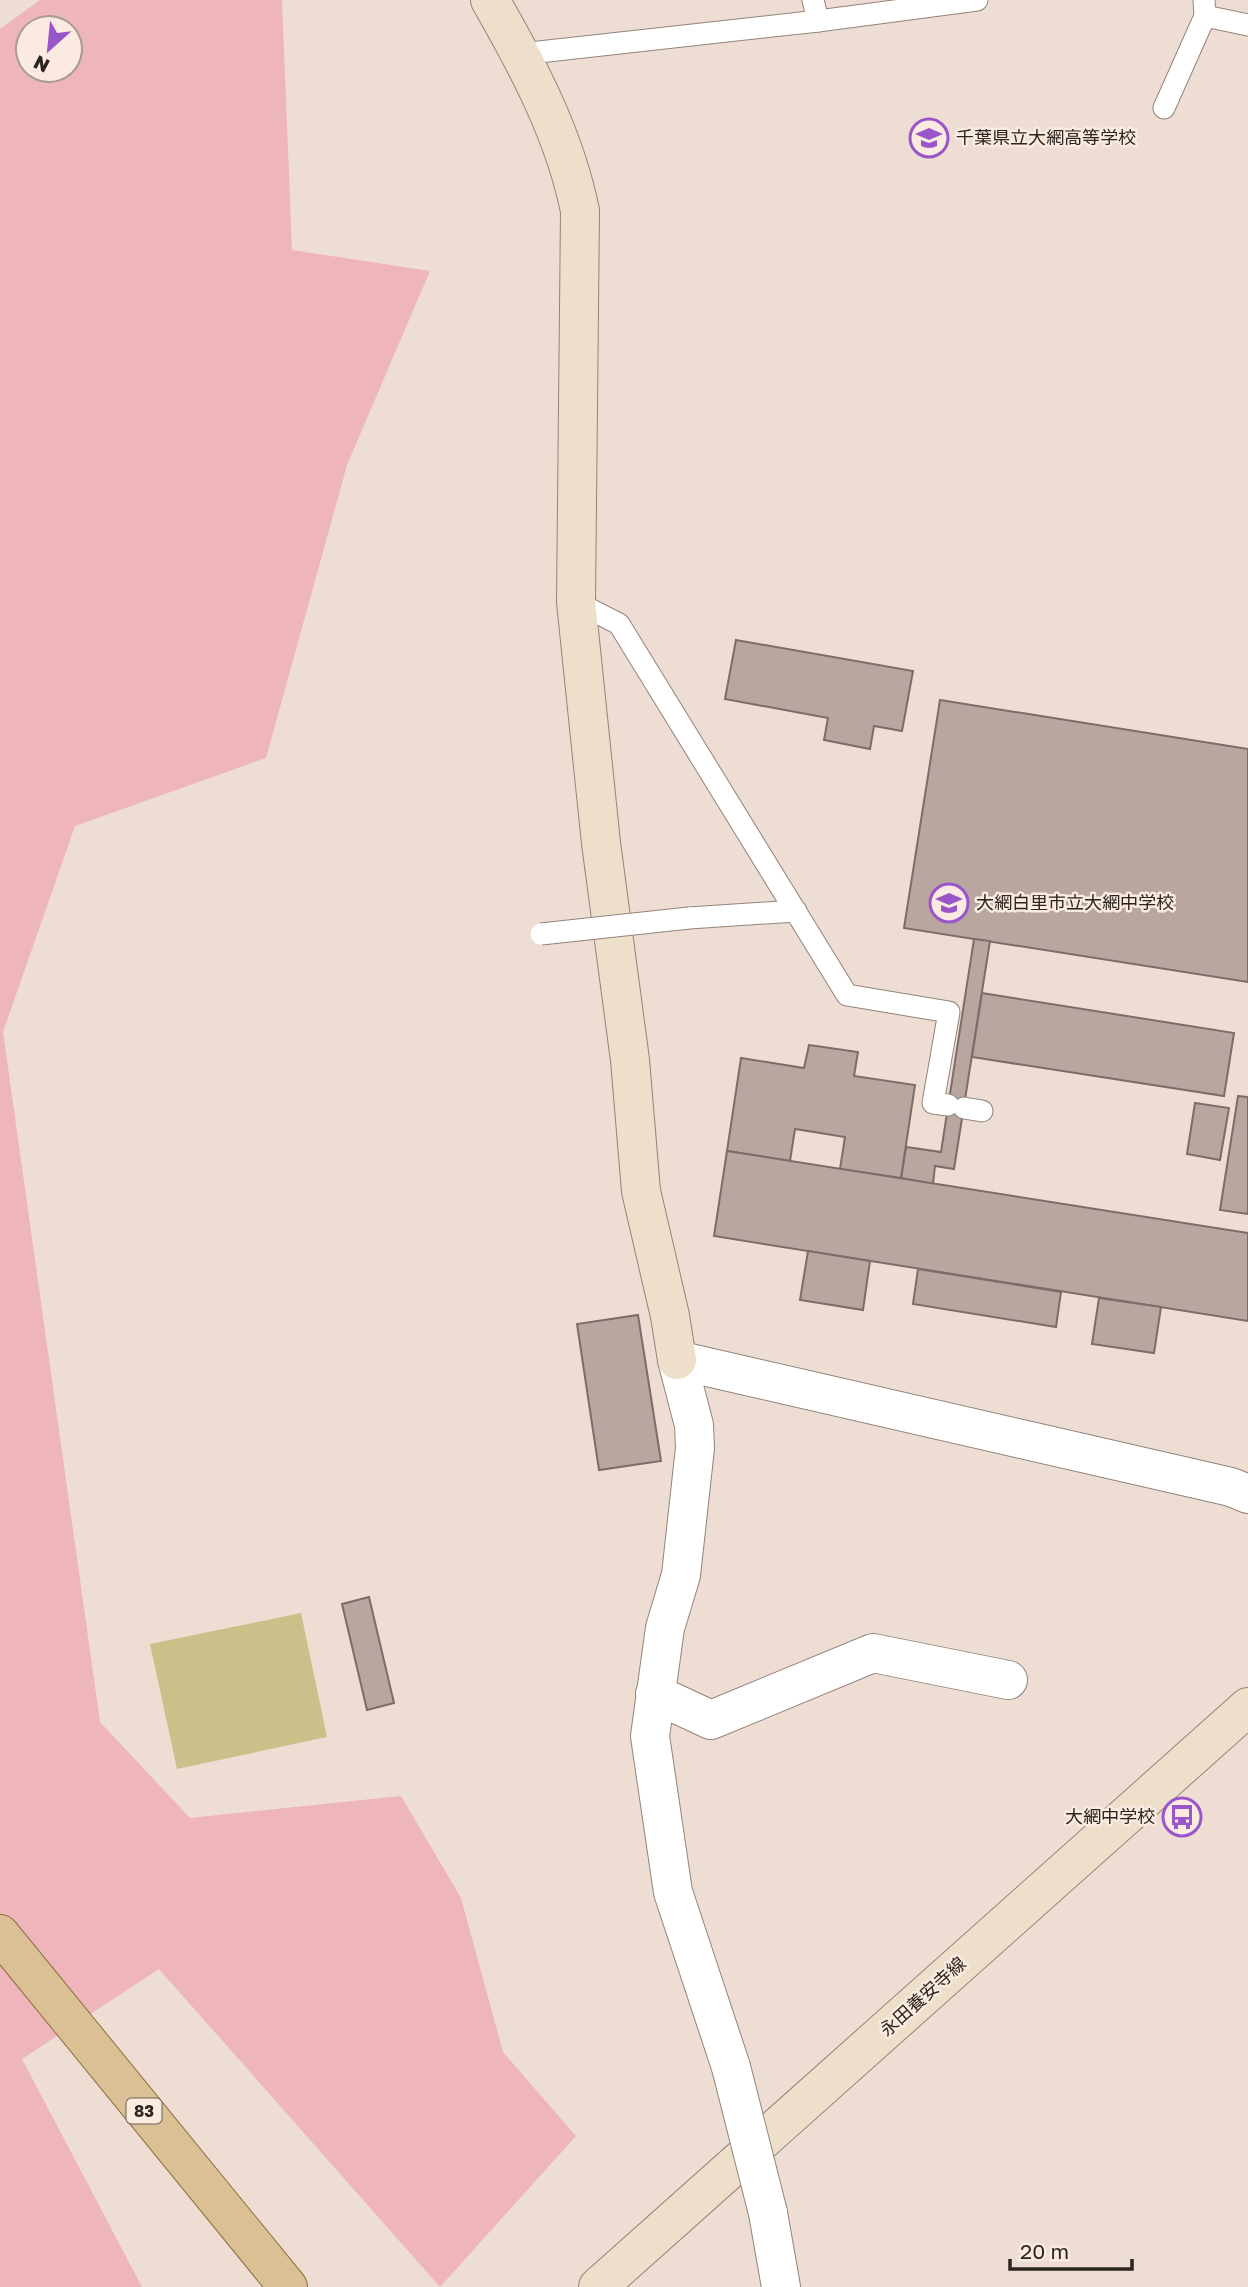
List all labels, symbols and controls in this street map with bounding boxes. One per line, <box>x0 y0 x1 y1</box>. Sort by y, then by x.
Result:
north arrow <box>14 14 84 84</box>
text: N <box>29 51 53 78</box>
school or university icon: 千葉県立大網高等学校 <box>908 117 950 159</box>
place label: 千葉県立大網高等学校 <box>956 126 1136 148</box>
school or university icon: 大網白里市立大網中学校 <box>928 882 970 924</box>
place label: 大網白里市立大網中学校 <box>976 891 1174 913</box>
bus stop icon: 大網中学校 <box>1161 1796 1203 1838</box>
place label: 大網中学校 <box>1065 1805 1155 1827</box>
street label: 永田養安寺線 <box>875 1952 970 2041</box>
road number: 83 <box>127 2098 162 2124</box>
scale bar <box>1010 2228 1132 2272</box>
text: 20 m <box>1020 2238 1069 2264</box>

